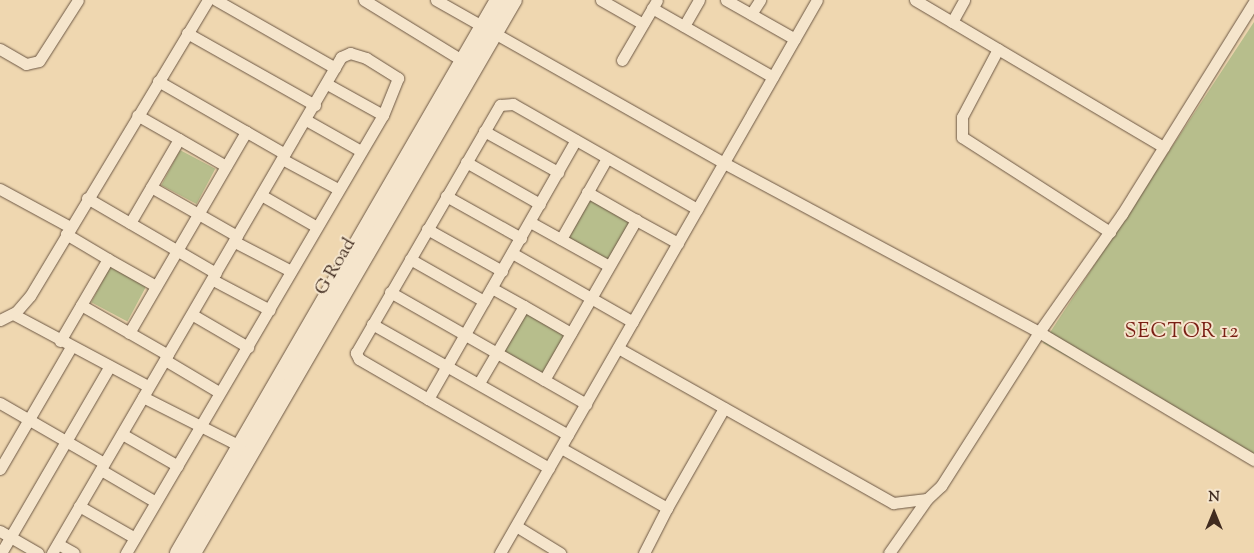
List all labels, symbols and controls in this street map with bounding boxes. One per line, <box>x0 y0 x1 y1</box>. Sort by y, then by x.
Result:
street label: G Road <box>311 234 361 300</box>
district label: SECTOR 12 <box>1123 320 1241 344</box>
north arrow <box>1189 488 1239 538</box>
text: N <box>1208 488 1220 508</box>

